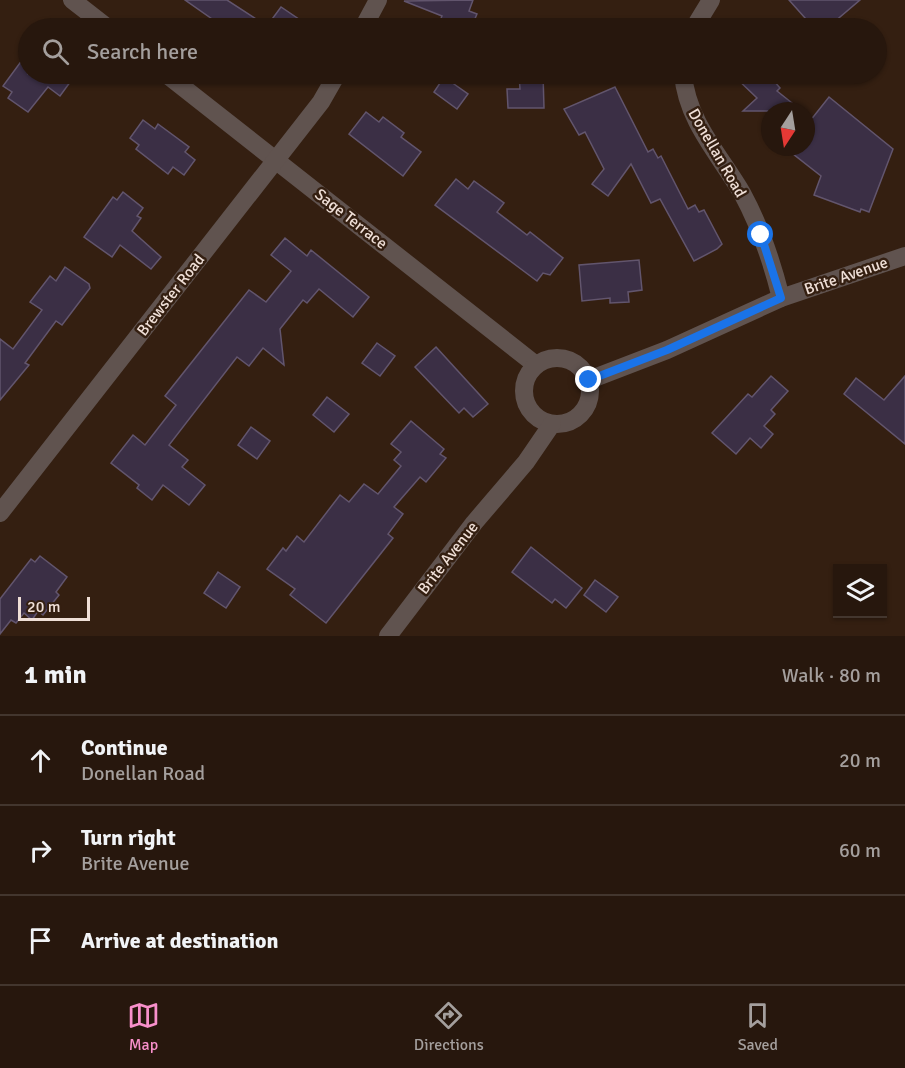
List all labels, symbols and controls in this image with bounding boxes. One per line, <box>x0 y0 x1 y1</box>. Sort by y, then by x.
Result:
search box <box>18 18 887 84</box>
icon: search <box>39 35 72 68</box>
text: Search here <box>87 38 198 65</box>
north arrow <box>761 102 815 156</box>
street label: Donellan Road <box>684 105 750 201</box>
street label: Sage Terrace <box>311 184 391 254</box>
route start <box>747 221 773 247</box>
street label: Brewster Road <box>133 250 209 340</box>
street label: Brite Avenue <box>802 252 890 300</box>
route end <box>575 366 601 392</box>
street label: Brite Avenue <box>413 518 483 598</box>
map controls <box>833 564 887 618</box>
button: layers <box>833 564 887 618</box>
scale bar <box>18 594 90 622</box>
text: 20 m <box>27 597 61 617</box>
text: 1 min <box>24 659 87 691</box>
text: Walk · 80 m <box>782 663 881 688</box>
text: Continue <box>81 734 168 761</box>
icon: ahead <box>24 744 57 777</box>
text: 20 m <box>839 748 881 773</box>
text: Donellan Road <box>81 761 205 786</box>
text: Turn right <box>81 824 176 851</box>
icon: right <box>24 834 57 867</box>
text: 60 m <box>839 838 881 863</box>
text: Brite Avenue <box>81 851 190 876</box>
icon: arrive <box>24 924 57 957</box>
text: Arrive at destination <box>81 927 278 954</box>
tab: Map <box>127 999 160 1055</box>
tab: Directions <box>414 999 484 1055</box>
tab: Saved <box>738 999 778 1055</box>

